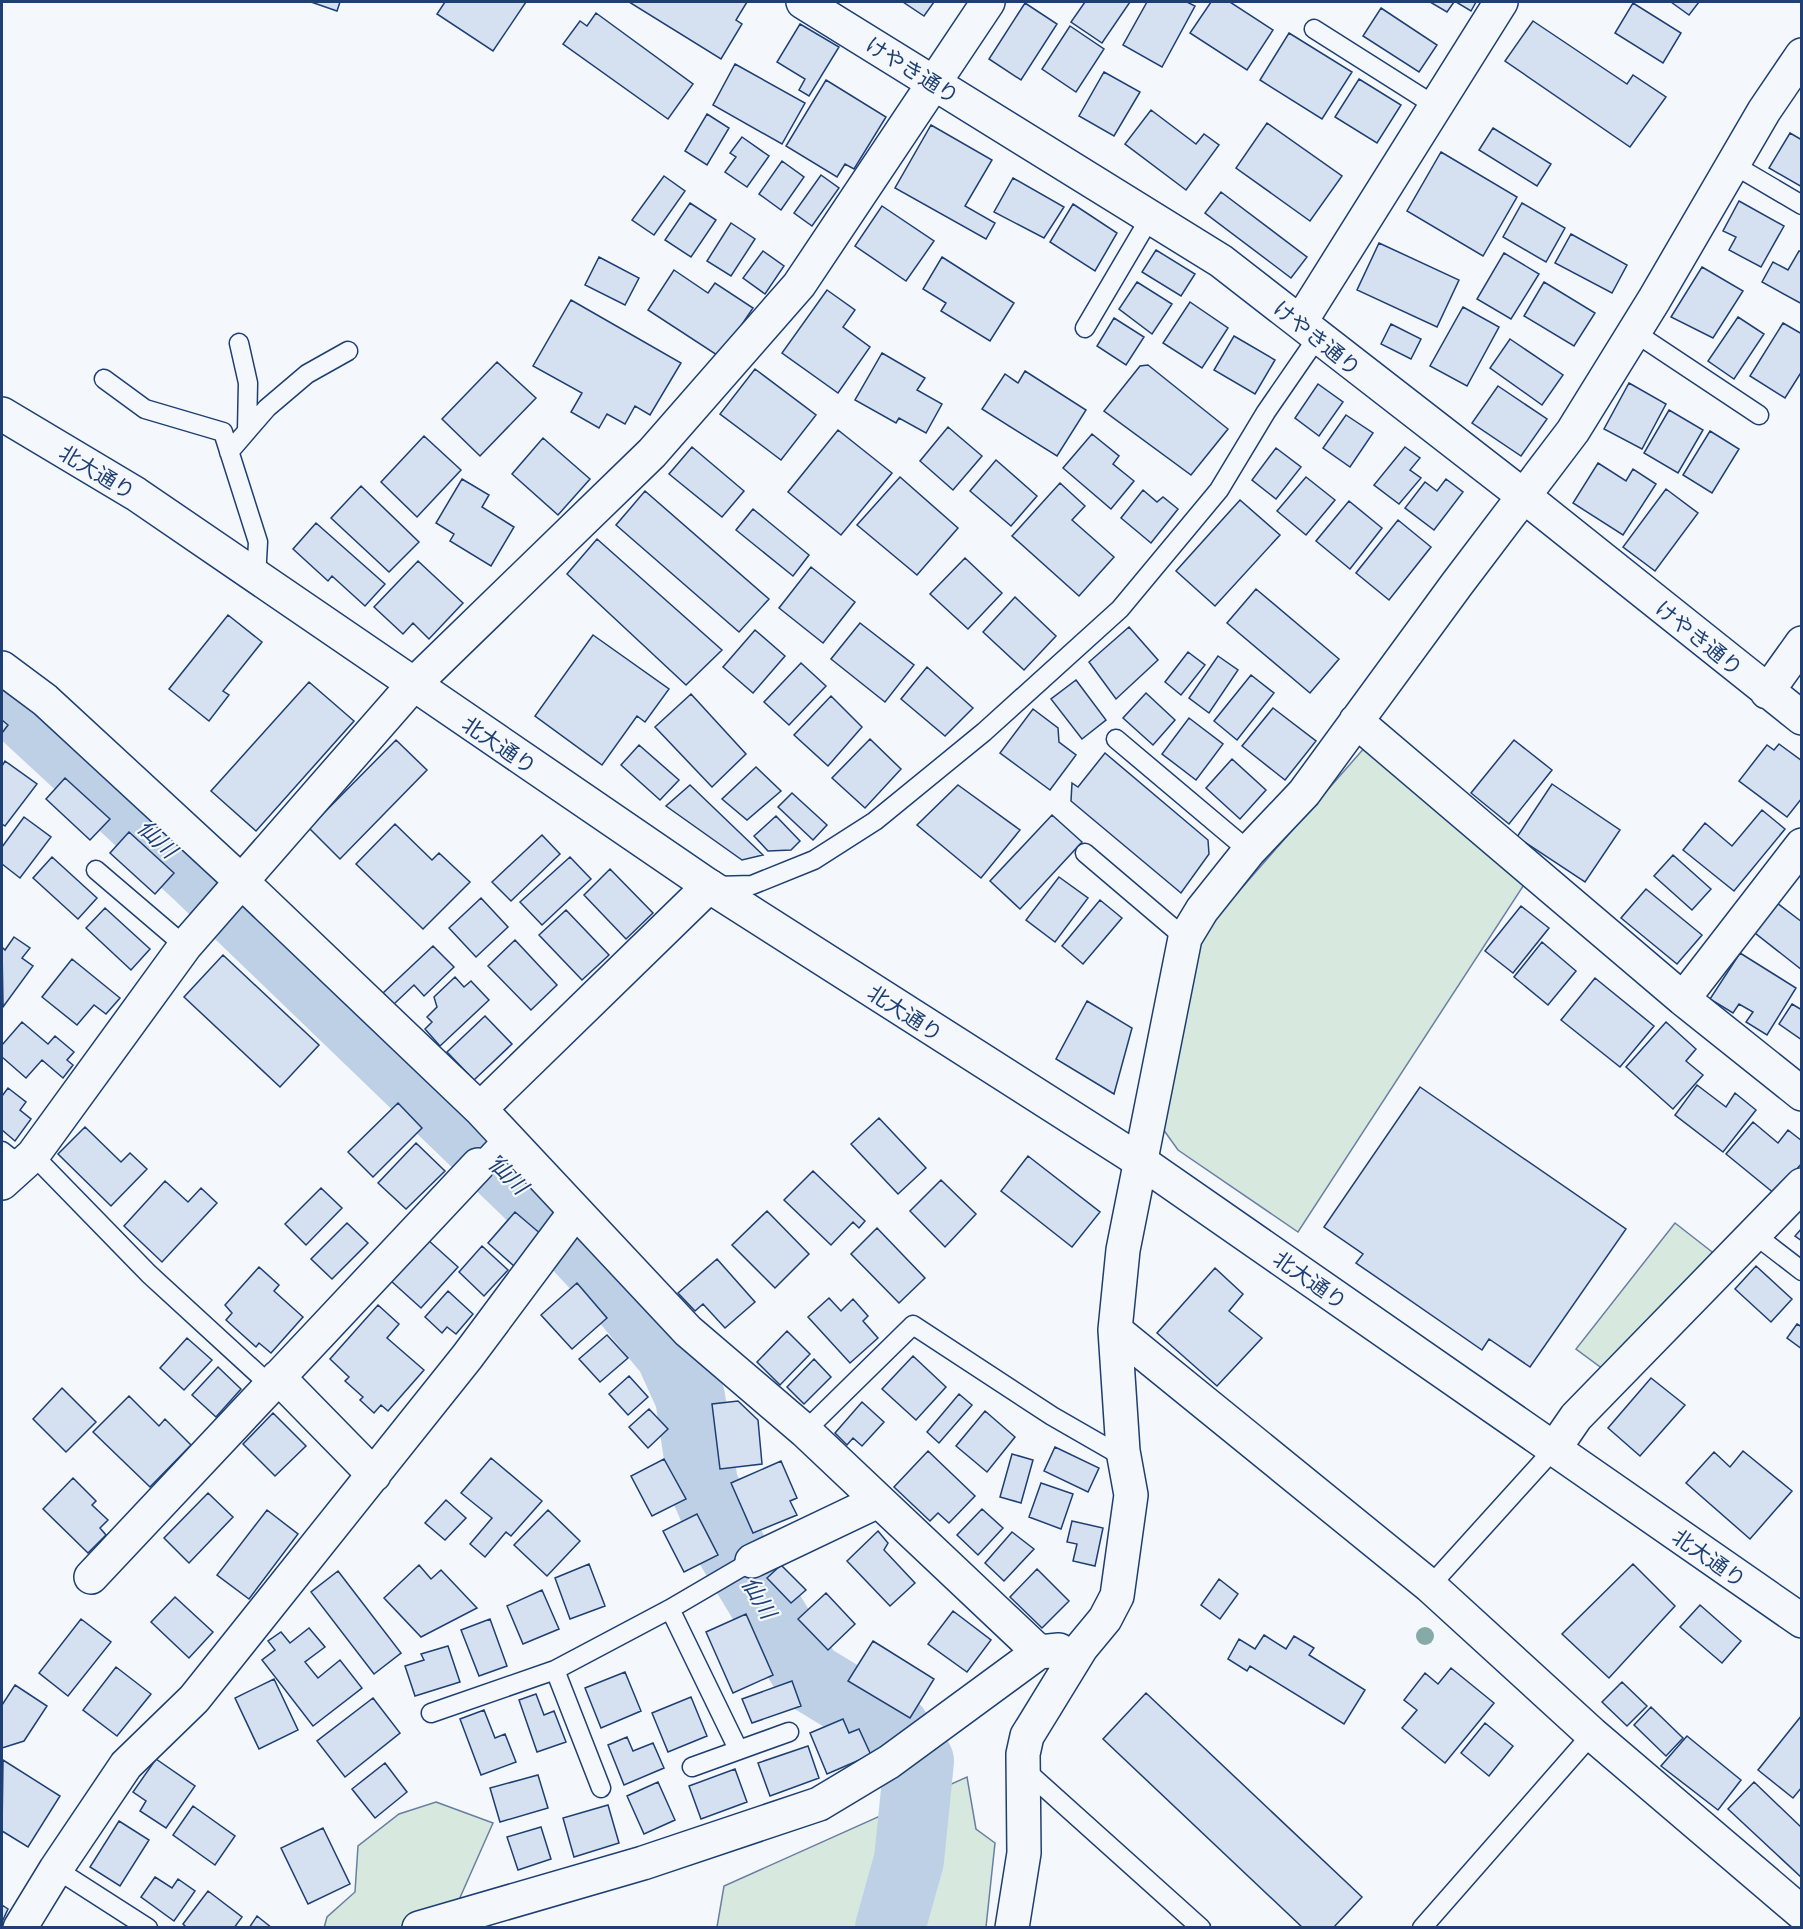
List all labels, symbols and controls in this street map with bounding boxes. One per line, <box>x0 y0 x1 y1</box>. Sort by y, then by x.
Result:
street label: けやき通り <box>861 29 965 109</box>
street label: けやき通り <box>1268 293 1368 381</box>
street label: 北大通り <box>55 437 141 505</box>
street label: けやき通り <box>1650 593 1750 681</box>
street label: 北大通り <box>457 709 543 779</box>
water label: 仙川 <box>132 812 186 865</box>
street label: 北大通り <box>863 977 949 1047</box>
water label: 仙川 <box>483 1148 537 1201</box>
street label: 北大通り <box>1269 1243 1353 1315</box>
street label: 北大通り <box>1668 1521 1752 1593</box>
water label: 仙川 <box>736 1570 785 1625</box>

